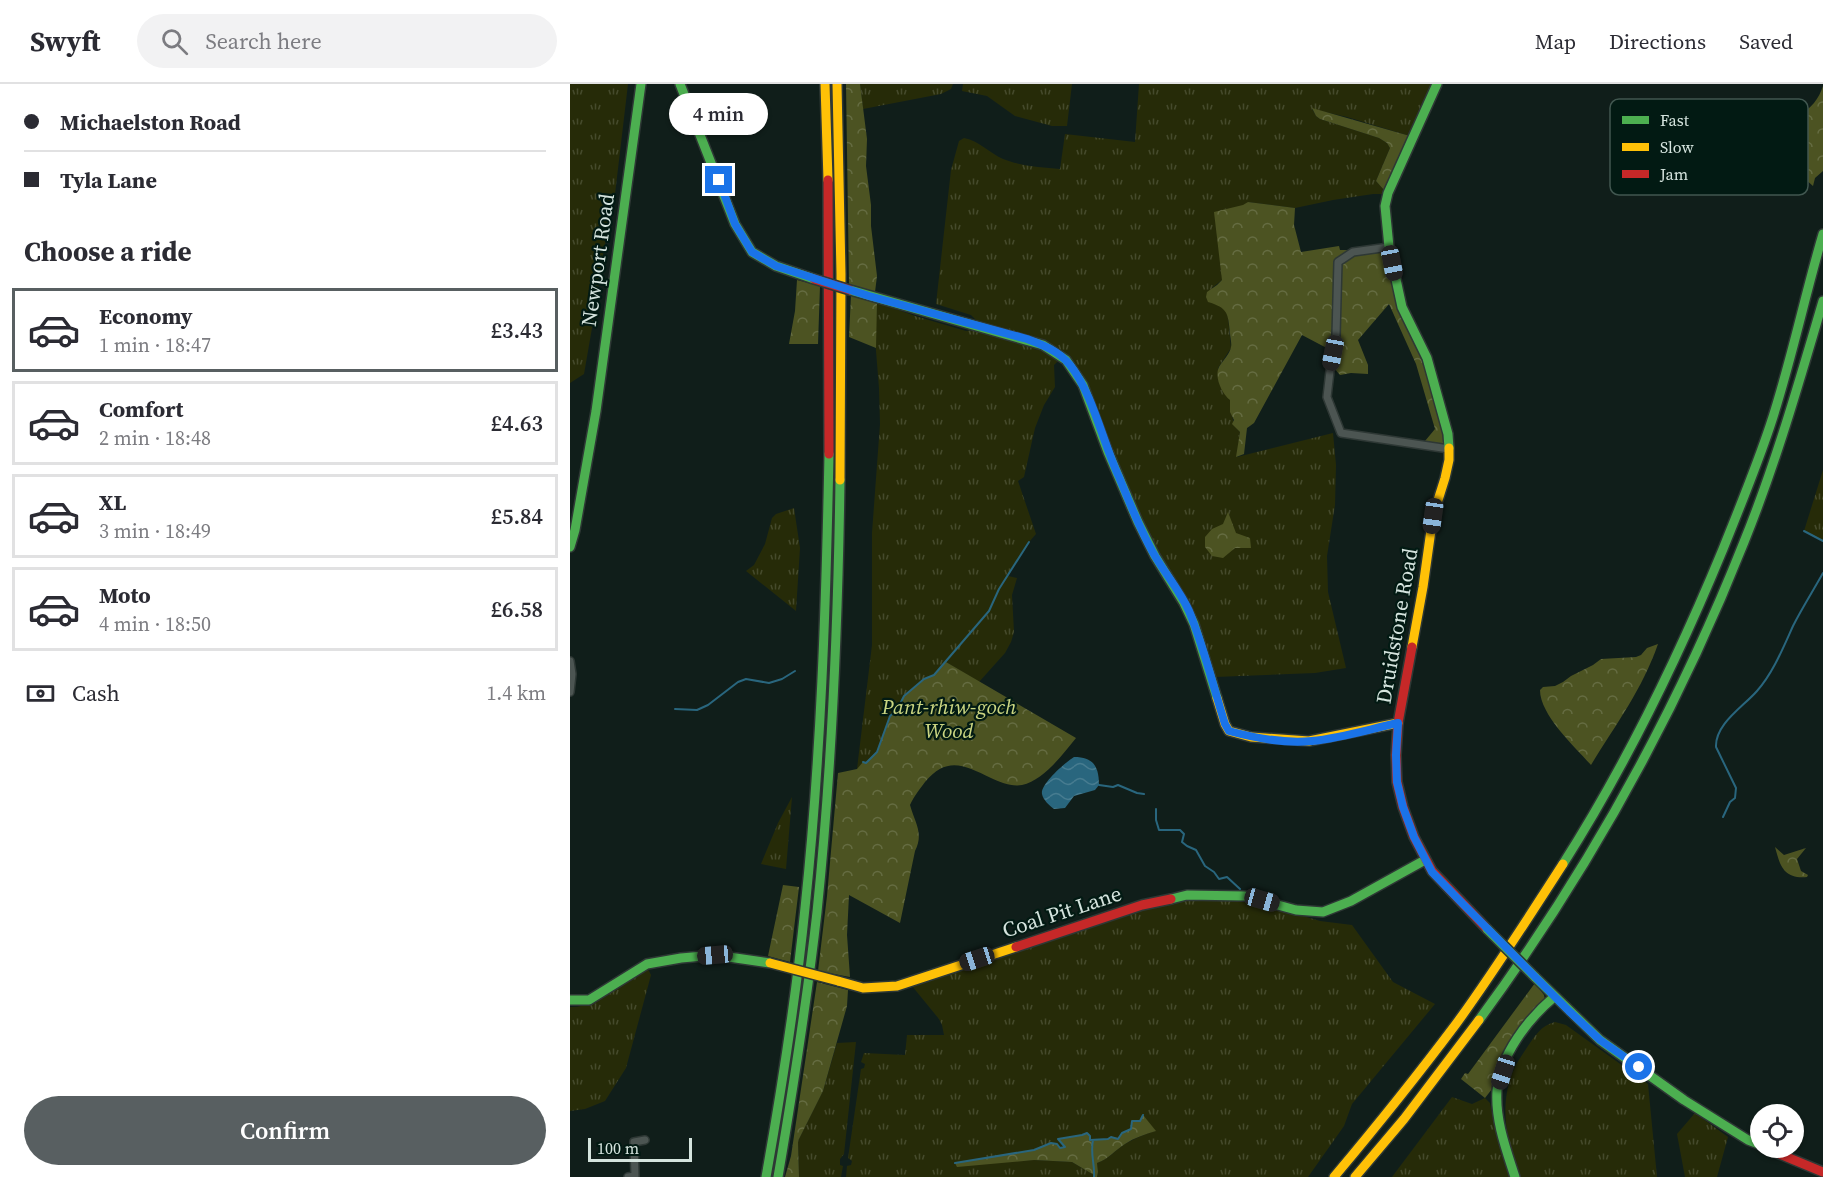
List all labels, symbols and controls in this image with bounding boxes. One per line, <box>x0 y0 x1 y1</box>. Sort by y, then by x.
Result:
search box <box>137 14 557 68</box>
text: Swyft <box>30 22 101 60</box>
icon: search <box>158 25 191 58</box>
text: Search here <box>206 26 322 56</box>
text: Map <box>1535 27 1576 56</box>
text: Directions <box>1609 27 1706 56</box>
text: Saved <box>1739 27 1793 56</box>
callout: 4 min <box>670 93 768 135</box>
legend <box>1610 99 1808 195</box>
text: 4 min <box>693 100 744 128</box>
text: Michaelston Road <box>60 107 241 137</box>
text: Fast <box>1660 109 1690 131</box>
text: Slow <box>1660 136 1695 158</box>
text: Jam <box>1659 163 1688 185</box>
text: Tyla Lane <box>60 165 157 195</box>
route end <box>705 166 732 193</box>
street label: Newport Road <box>574 191 621 328</box>
text: Choose a ride <box>24 233 192 270</box>
car <box>1380 244 1404 282</box>
text: Economy <box>99 301 193 331</box>
icon: car <box>27 303 81 357</box>
text: £3.43 <box>491 315 543 345</box>
text: 1 min · 18:47 <box>99 331 211 359</box>
car <box>1321 334 1345 372</box>
text: Comfort <box>99 394 183 424</box>
icon: car <box>27 396 81 450</box>
text: £4.63 <box>491 408 543 438</box>
text: 2 min · 18:48 <box>99 424 211 452</box>
text: XL <box>99 487 126 517</box>
icon: car <box>27 489 81 543</box>
car <box>1422 497 1444 535</box>
text: £5.84 <box>491 501 543 531</box>
text: 3 min · 18:49 <box>99 517 211 545</box>
street label: Druidstone Road <box>1369 546 1424 706</box>
text: Moto <box>99 580 151 610</box>
icon: car <box>27 582 81 636</box>
text: £6.58 <box>491 594 543 624</box>
text: 4 min · 18:50 <box>99 610 211 638</box>
icon: cash <box>24 677 57 710</box>
text: Cash <box>72 678 120 708</box>
text: 1.4 km <box>486 679 546 707</box>
park label: Pant-rhiw-goch Wood <box>881 692 1017 745</box>
street label: Coal Pit Lane <box>999 879 1125 944</box>
car <box>1242 886 1282 914</box>
car <box>696 944 734 966</box>
car <box>957 945 997 973</box>
car <box>1489 1052 1517 1092</box>
route start <box>1625 1053 1652 1080</box>
button: Confirm <box>24 1096 546 1165</box>
map controls <box>1750 1104 1804 1158</box>
button: locate <box>1750 1104 1804 1158</box>
scale bar <box>588 1135 692 1162</box>
text: 100 m <box>597 1137 639 1159</box>

